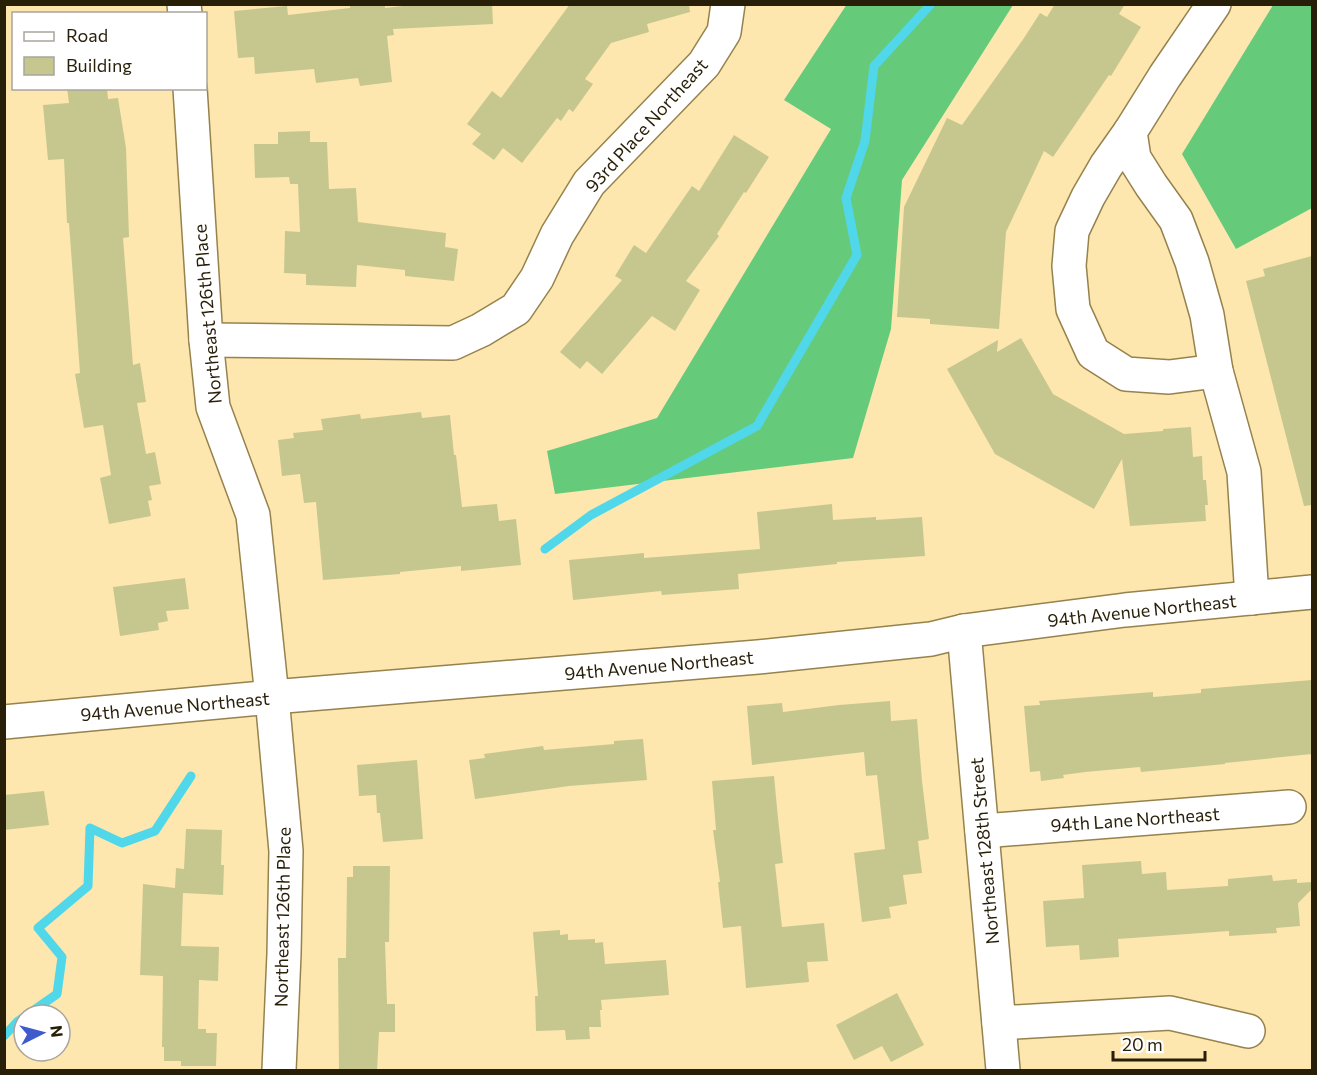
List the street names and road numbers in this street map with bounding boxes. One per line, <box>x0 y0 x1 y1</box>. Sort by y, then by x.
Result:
street label: 93rd Place Northeast <box>580 53 712 197</box>
street label: Northeast 126th Place <box>188 223 226 405</box>
street label: 94th Avenue Northeast <box>1046 589 1238 631</box>
street label: 94th Avenue Northeast <box>563 646 755 684</box>
street label: 94th Avenue Northeast <box>79 687 271 725</box>
street label: Northeast 128th Street <box>965 757 1003 945</box>
street label: 94th Lane Northeast <box>1050 802 1220 836</box>
street label: Northeast 126th Place <box>269 827 295 1007</box>

